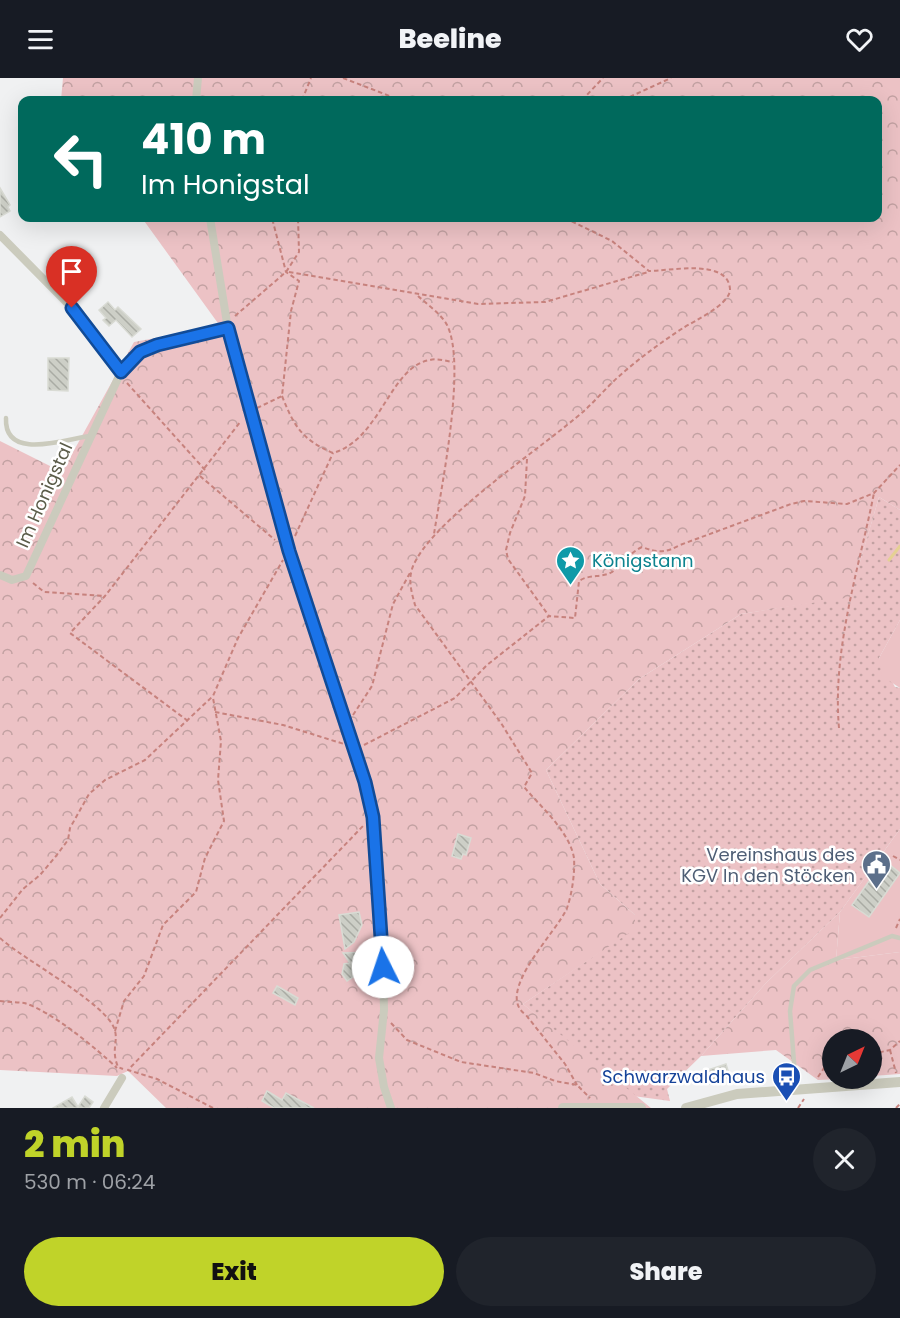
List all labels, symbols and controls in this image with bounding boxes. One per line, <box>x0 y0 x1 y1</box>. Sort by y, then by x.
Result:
text: Beeline <box>398 20 502 57</box>
icon: menu <box>24 23 57 56</box>
icon: heart <box>843 23 876 56</box>
text: 410 m <box>141 110 266 169</box>
icon: left <box>42 120 120 198</box>
text: Im Honigstal <box>141 166 310 203</box>
pin <box>46 246 97 308</box>
icon: arrive <box>55 255 88 288</box>
street label: Im Honigstal <box>10 439 78 551</box>
place icon: Königstann <box>555 544 587 586</box>
place label: Königstann <box>592 548 694 573</box>
place label: Vereinshaus des KGV In den Stöcken <box>681 842 855 888</box>
public building icon: Vereinshaus des KGV In den Stöcken <box>860 848 892 890</box>
position arrow <box>351 935 415 999</box>
north arrow <box>822 1029 882 1089</box>
map controls <box>822 1029 882 1089</box>
bus stop icon: Schwarzwaldhaus <box>770 1060 802 1102</box>
place label: Schwarzwaldhaus <box>602 1064 765 1089</box>
text: 2 min <box>24 1119 126 1170</box>
button: close <box>813 1128 876 1191</box>
text: 530 m · 06:24 <box>24 1168 155 1196</box>
button: Exit <box>24 1237 444 1306</box>
button: Share <box>456 1237 876 1306</box>

